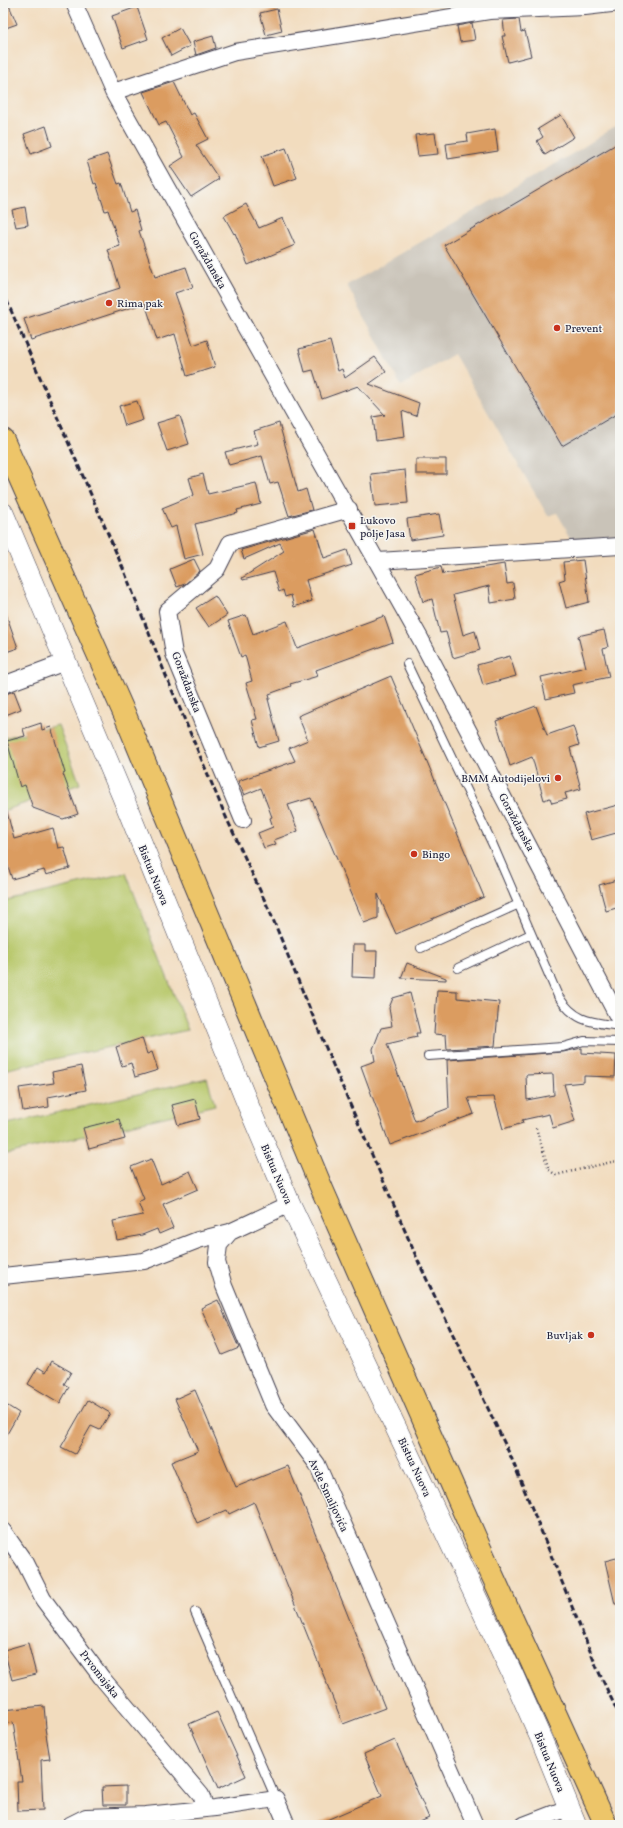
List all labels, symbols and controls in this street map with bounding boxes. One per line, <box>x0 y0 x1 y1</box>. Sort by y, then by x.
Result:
street label: Goraždanska <box>184 229 229 293</box>
place label: Rima pak <box>117 297 163 312</box>
marker: Rima pak <box>104 298 114 308</box>
place label: Prevent <box>565 322 603 337</box>
marker: Prevent <box>552 323 562 333</box>
place label: Lukovo polje Jasa <box>360 514 406 542</box>
marker: Lukovo polje Jasa <box>347 521 357 531</box>
street label: Goraždanska <box>167 650 204 716</box>
place label: BMM Autodijelovi <box>461 772 550 787</box>
marker: BMM Autodijelovi <box>553 773 563 783</box>
street label: Goraždanska <box>494 791 538 855</box>
street label: Bistua Nuova <box>134 843 172 909</box>
place label: Bingo <box>422 848 450 863</box>
marker: Bingo <box>409 849 419 859</box>
street label: Bistua Nuova <box>256 1142 295 1207</box>
place label: Buvljak <box>547 1329 583 1344</box>
marker: Buvljak <box>586 1330 596 1340</box>
street label: Bistua Nuova <box>393 1435 434 1500</box>
street label: Avde Smaljovića <box>304 1457 351 1535</box>
street label: Prvomajska <box>75 1648 123 1702</box>
street label: Bistua Nuova <box>530 1730 568 1796</box>

